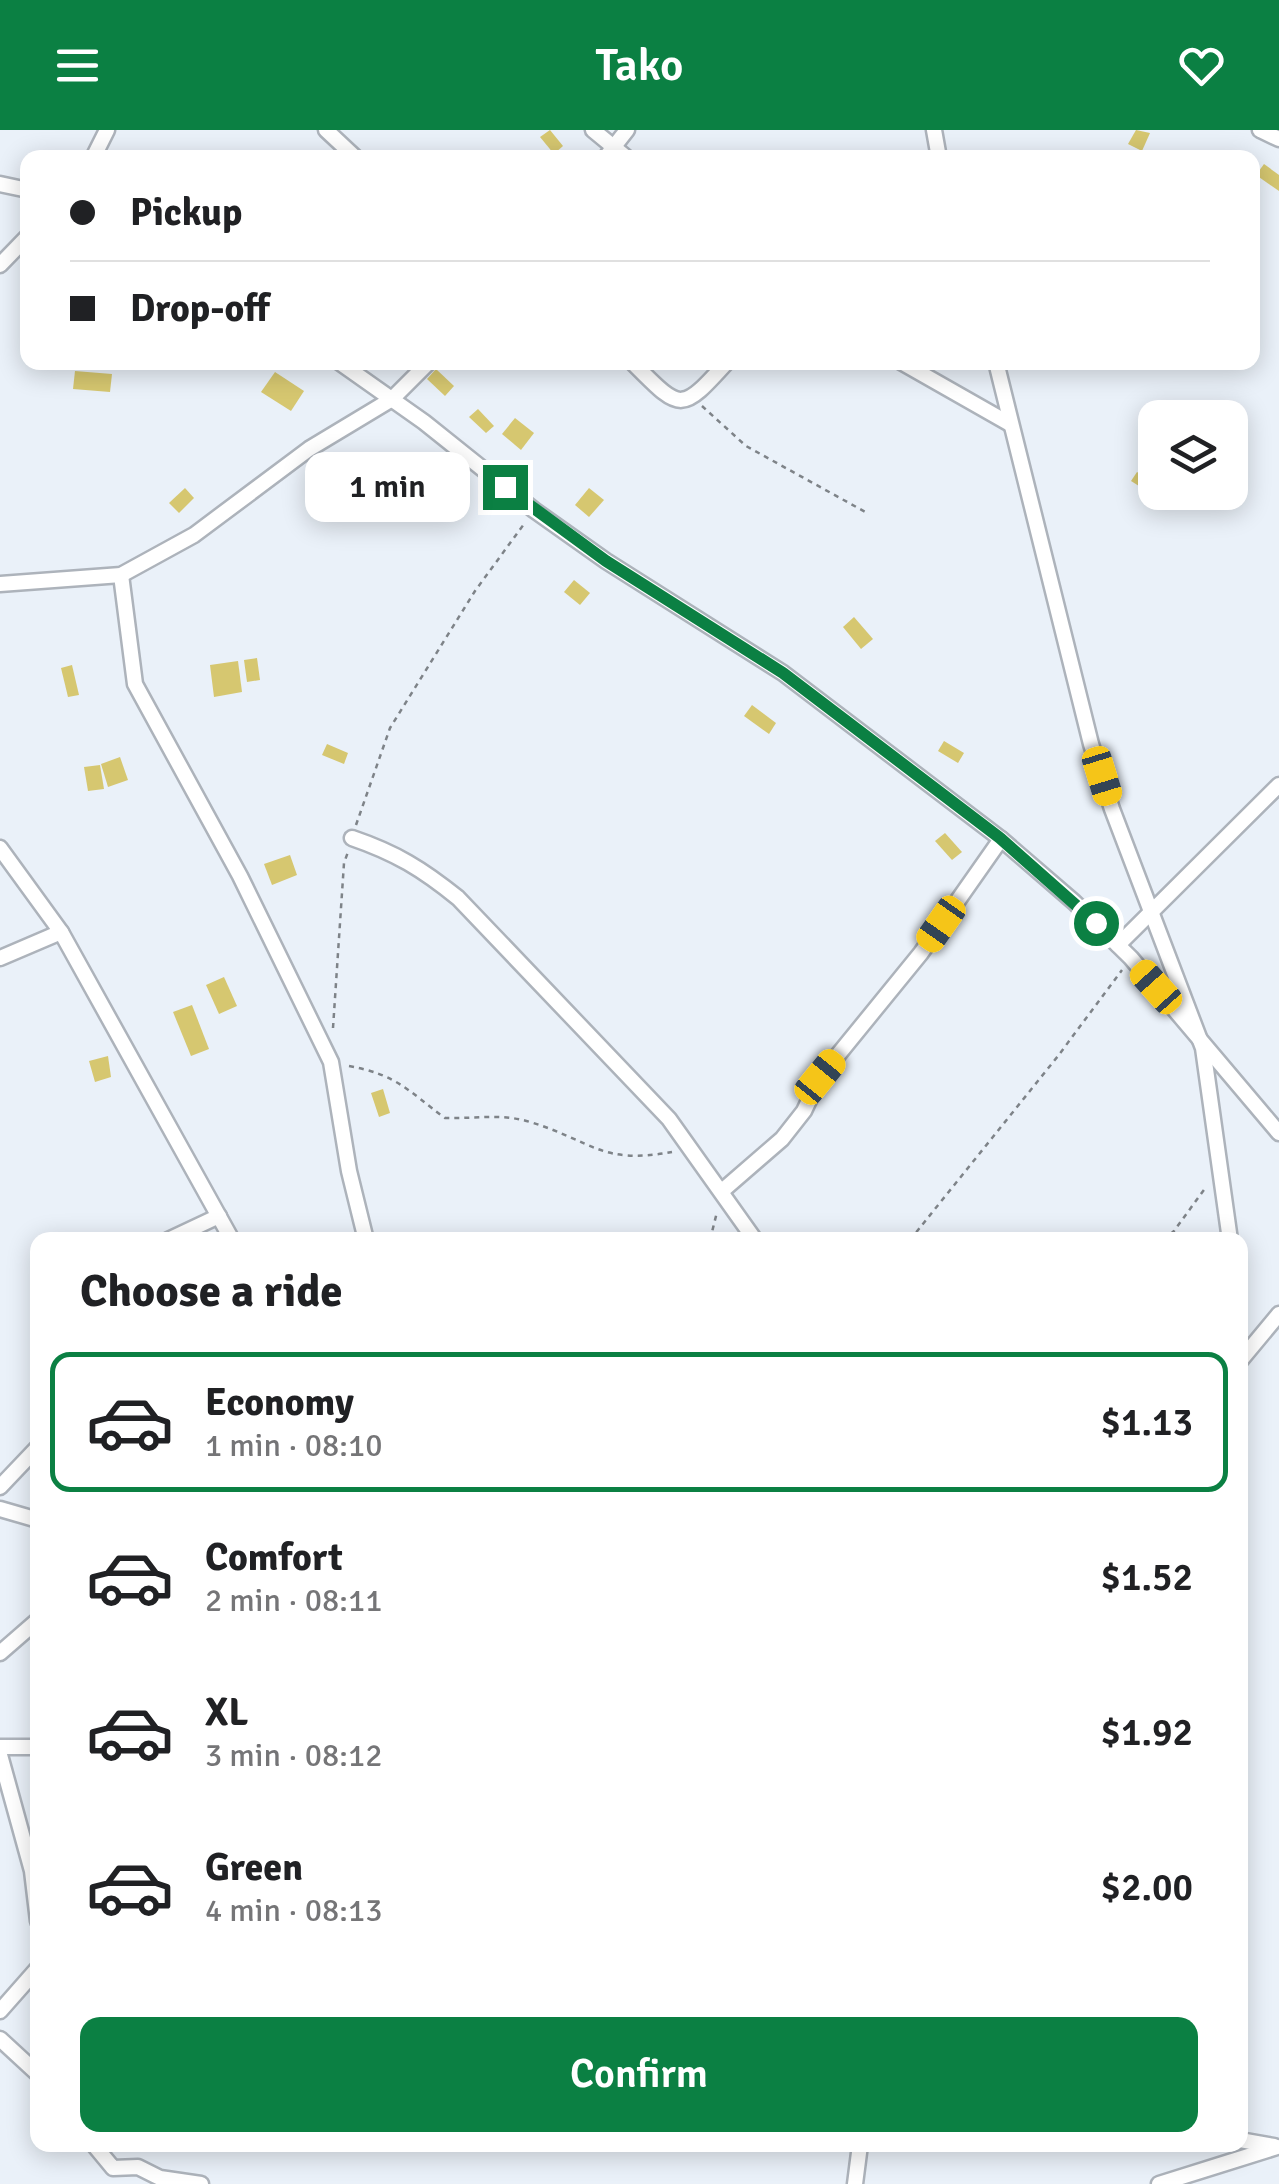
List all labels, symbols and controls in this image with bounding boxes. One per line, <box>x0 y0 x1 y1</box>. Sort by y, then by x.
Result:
icon: menu <box>50 38 105 93</box>
text: Tako <box>596 38 683 93</box>
icon: heart <box>1174 38 1229 93</box>
text: Pickup <box>130 189 242 236</box>
text: Drop-off <box>130 285 270 332</box>
map controls <box>1138 400 1248 510</box>
button: layers <box>1138 400 1248 510</box>
callout: 1 min <box>305 452 470 522</box>
route end <box>483 465 528 510</box>
text: 1 min <box>349 467 426 506</box>
car <box>1079 743 1125 809</box>
car <box>912 891 970 957</box>
route start <box>1074 901 1119 946</box>
car <box>1125 955 1187 1019</box>
car <box>789 1044 851 1110</box>
text: Choose a ride <box>80 1264 343 1319</box>
icon: car <box>85 1377 175 1467</box>
text: Economy <box>205 1379 354 1426</box>
text: $1.13 <box>1100 1399 1193 1446</box>
text: 1 min · 08:10 <box>205 1426 383 1465</box>
icon: car <box>85 1532 175 1622</box>
text: Comfort <box>205 1534 343 1581</box>
text: $1.52 <box>1100 1554 1193 1601</box>
text: 2 min · 08:11 <box>205 1581 383 1620</box>
icon: car <box>85 1687 175 1777</box>
text: XL <box>205 1689 248 1736</box>
text: $1.92 <box>1100 1709 1193 1756</box>
text: 3 min · 08:12 <box>205 1736 383 1775</box>
icon: car <box>85 1842 175 1932</box>
text: Green <box>205 1844 303 1891</box>
text: $2.00 <box>1100 1864 1193 1911</box>
text: 4 min · 08:13 <box>205 1891 383 1930</box>
button: Confirm <box>80 2017 1198 2132</box>

